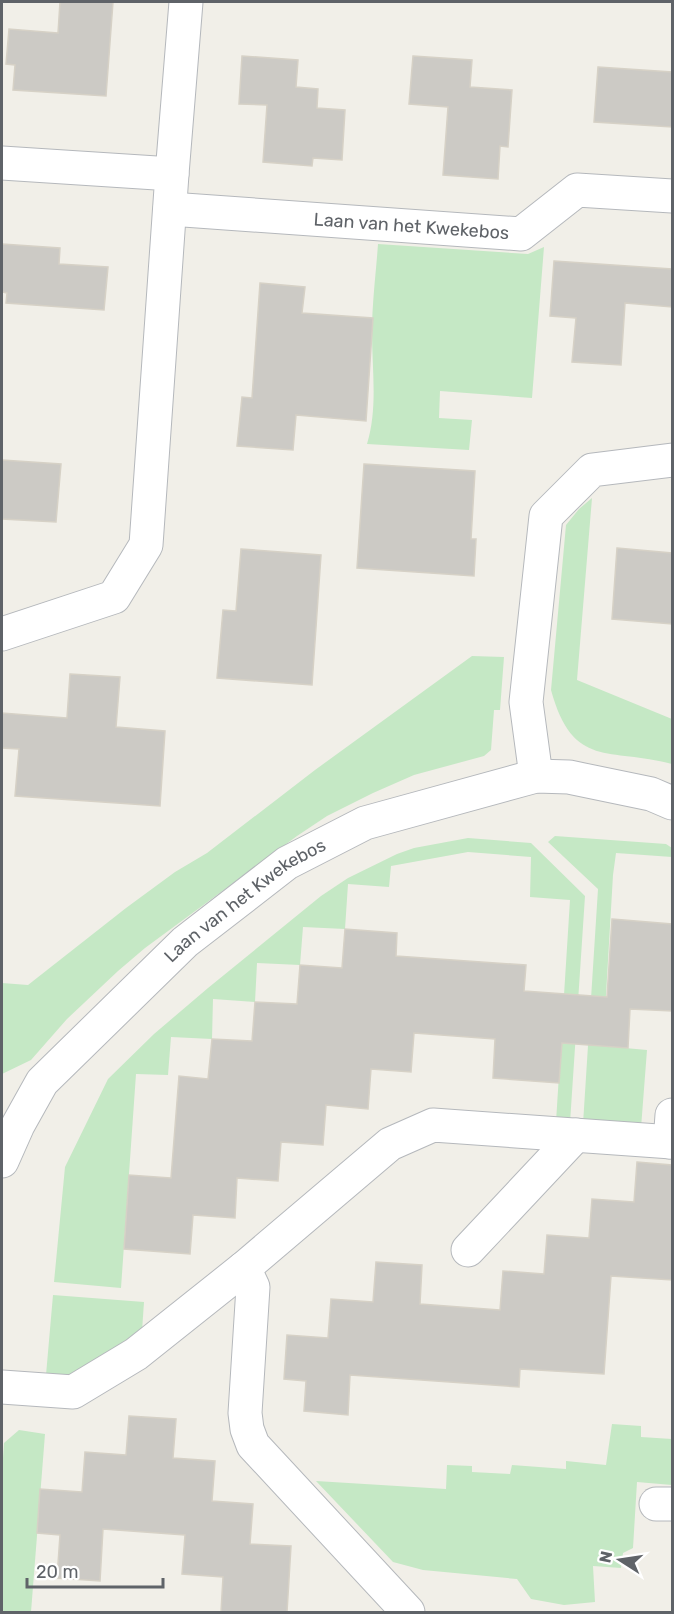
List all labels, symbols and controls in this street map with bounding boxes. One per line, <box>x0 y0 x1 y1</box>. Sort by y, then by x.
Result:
street label: Laan van het Kwekebos <box>313 208 510 244</box>
street label: Laan van het Kwekebos <box>160 834 330 967</box>
north arrow <box>590 1530 650 1590</box>
text: N <box>595 1549 616 1565</box>
scale bar <box>27 1551 164 1589</box>
text: 20 m <box>36 1561 78 1583</box>

